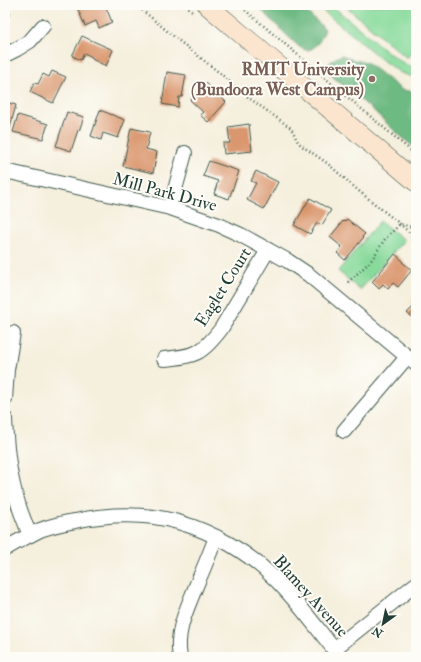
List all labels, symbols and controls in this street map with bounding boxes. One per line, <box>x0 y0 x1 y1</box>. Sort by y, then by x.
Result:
place label: RMIT University (Bundoora West Campus) <box>191 59 365 101</box>
marker: RMIT University (Bundoora West Campus) <box>367 74 377 84</box>
street label: Mill Park Drive <box>111 168 219 216</box>
street label: Eaglet Court <box>190 243 256 330</box>
street label: Blamey Avenue <box>268 551 353 642</box>
north arrow <box>363 604 403 644</box>
text: N <box>369 623 386 641</box>

